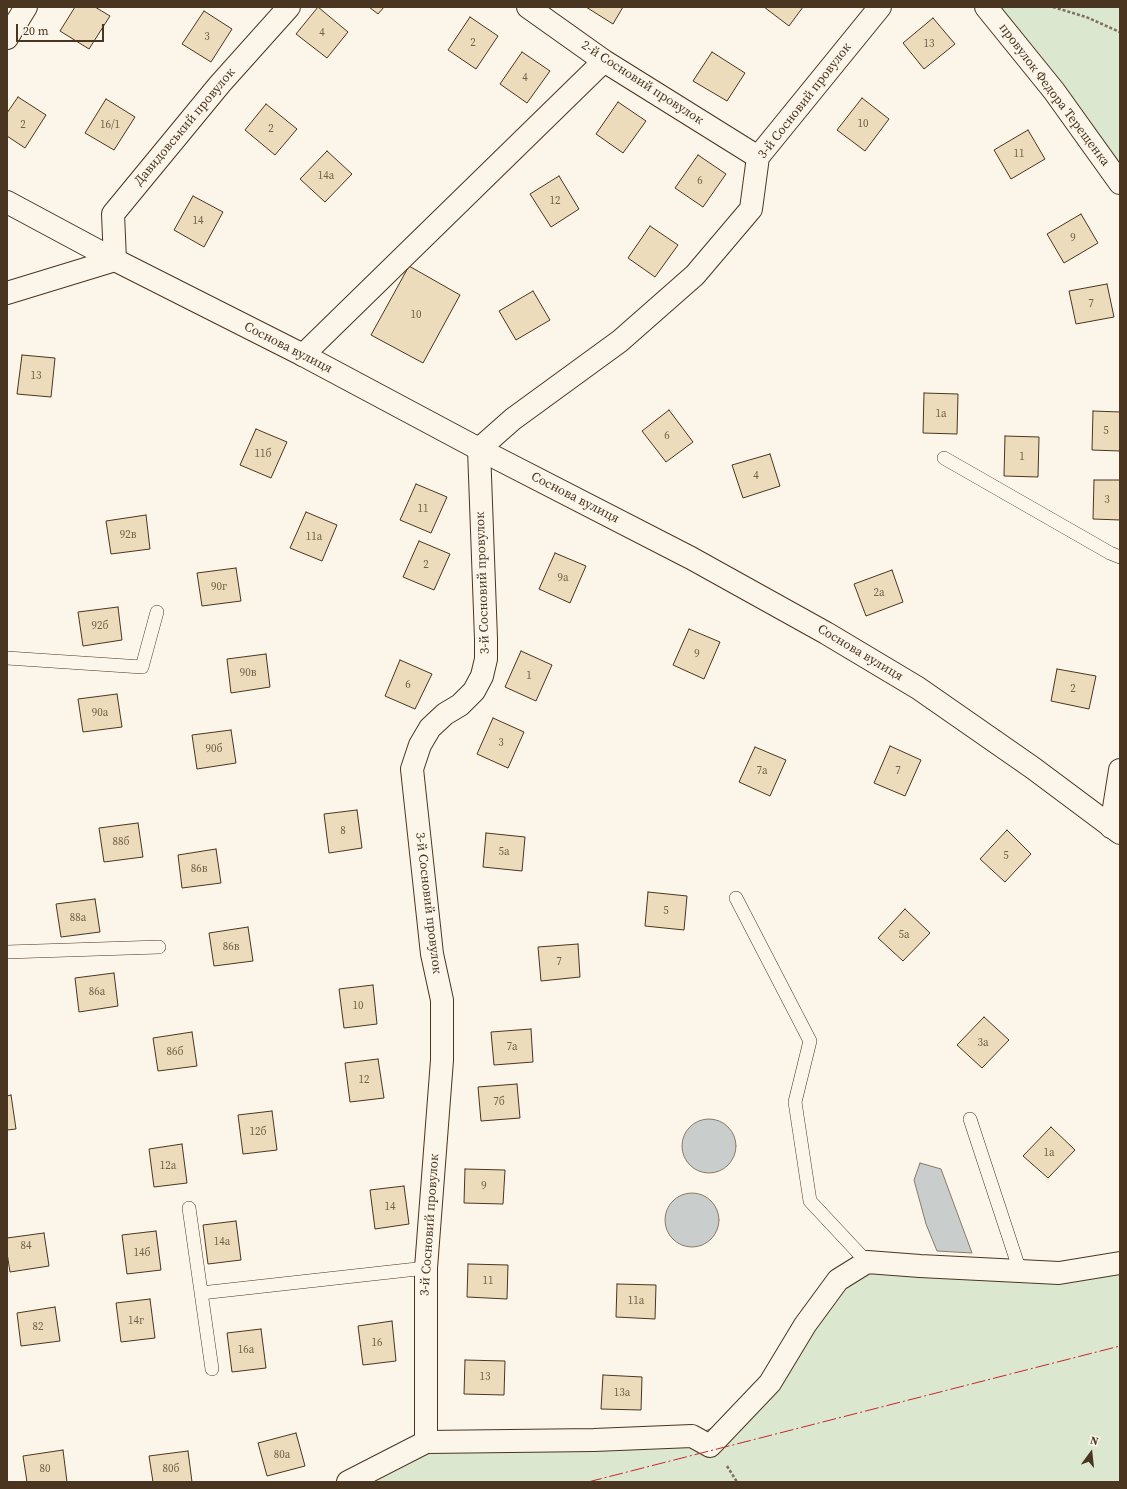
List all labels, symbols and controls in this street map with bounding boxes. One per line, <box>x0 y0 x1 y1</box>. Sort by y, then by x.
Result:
scale bar <box>18 16 106 42</box>
street label: провулок Федора Терещенка <box>995 21 1113 169</box>
text: 20 m <box>23 23 49 39</box>
house number: 4 <box>319 26 325 40</box>
house number: 3 <box>204 30 210 44</box>
house number: 2 <box>470 36 476 50</box>
house number: 13 <box>924 37 934 51</box>
street label: 2-й Сосновий провулок <box>578 38 706 128</box>
street label: 3-й Сосновий провулок <box>755 40 855 162</box>
street label: Давидовський провулок <box>131 65 239 189</box>
house number: 4 <box>522 71 528 85</box>
house number: 10 <box>858 117 868 131</box>
house number: 2 <box>20 118 26 132</box>
house number: 16/1 <box>100 118 120 132</box>
house number: 2 <box>268 122 274 136</box>
house number: 11 <box>1014 147 1024 161</box>
house number: 14а <box>318 169 334 183</box>
house number: 6 <box>697 174 703 188</box>
house number: 12 <box>550 194 560 208</box>
house number: 14 <box>193 214 203 228</box>
house number: 9 <box>1070 231 1076 245</box>
house number: 7 <box>1088 297 1094 311</box>
house number: 10 <box>411 308 421 322</box>
street label: Соснова вулиця <box>241 319 335 377</box>
house number: 13 <box>31 369 41 383</box>
house number: 1а <box>935 407 947 421</box>
house number: 5 <box>1103 424 1109 438</box>
house number: 6 <box>664 429 670 443</box>
house number: 11б <box>255 447 271 461</box>
house number: 1 <box>1019 450 1025 464</box>
street label: Соснова вулиця <box>528 469 622 527</box>
house number: 4 <box>753 469 759 483</box>
house number: 3 <box>1104 493 1110 507</box>
house number: 11 <box>418 502 428 516</box>
street label: 3-й Сосновий провулок <box>473 511 493 655</box>
house number: 92в <box>120 528 136 542</box>
house number: 11а <box>306 530 322 544</box>
house number: 2 <box>423 558 429 572</box>
house number: 9а <box>557 571 569 585</box>
house number: 90г <box>211 580 227 594</box>
house number: 2а <box>873 586 885 600</box>
house number: 92б <box>92 619 108 633</box>
street label: Соснова вулиця <box>814 621 906 685</box>
house number: 9 <box>694 647 700 661</box>
house number: 90в <box>240 666 256 680</box>
house number: 1 <box>526 669 532 683</box>
house number: 6 <box>405 678 411 692</box>
house number: 2 <box>1070 682 1076 696</box>
house number: 90а <box>92 706 108 720</box>
house number: 3 <box>498 736 504 750</box>
house number: 90б <box>206 742 222 756</box>
house number: 7а <box>756 764 768 778</box>
house number: 7 <box>895 764 901 778</box>
house number: 8 <box>340 824 346 838</box>
street label: 3-й Сосновий провулок <box>412 831 444 975</box>
house number: 88б <box>113 835 129 849</box>
house number: 5а <box>498 845 510 859</box>
house number: 5 <box>1003 849 1009 863</box>
house number: 86в <box>191 862 207 876</box>
house number: 5 <box>663 904 669 918</box>
house number: 88а <box>70 911 86 925</box>
house number: 5а <box>898 928 910 942</box>
house number: 86в <box>223 940 239 954</box>
house number: 7 <box>556 955 562 969</box>
house number: 86а <box>89 985 105 999</box>
house number: 10 <box>353 999 363 1013</box>
house number: 3а <box>977 1036 989 1050</box>
house number: 7а <box>506 1040 518 1054</box>
house number: 86б <box>167 1045 183 1059</box>
house number: 12 <box>359 1073 369 1087</box>
house number: 7б <box>493 1095 505 1109</box>
house number: 12б <box>250 1125 266 1139</box>
house number: 1а <box>1043 1146 1055 1160</box>
street label: 3-й Сосновий провулок <box>417 1153 443 1297</box>
house number: 12а <box>160 1159 176 1173</box>
house number: 9 <box>481 1179 487 1193</box>
house number: 14 <box>385 1200 395 1214</box>
house number: 14а <box>214 1235 230 1249</box>
house number: 84 <box>21 1239 31 1253</box>
house number: 14б <box>134 1246 150 1260</box>
house number: 11 <box>483 1274 493 1288</box>
house number: 11а <box>628 1294 644 1308</box>
house number: 14г <box>128 1314 144 1328</box>
house number: 82 <box>33 1320 43 1334</box>
house number: 16 <box>372 1336 382 1350</box>
house number: 16а <box>238 1343 254 1357</box>
house number: 13 <box>480 1370 490 1384</box>
house number: 13а <box>614 1386 630 1400</box>
north arrow <box>1071 1433 1111 1473</box>
text: N <box>1088 1433 1100 1449</box>
house number: 80а <box>274 1448 290 1462</box>
house number: 80 <box>40 1462 50 1476</box>
house number: 80б <box>163 1462 179 1476</box>

